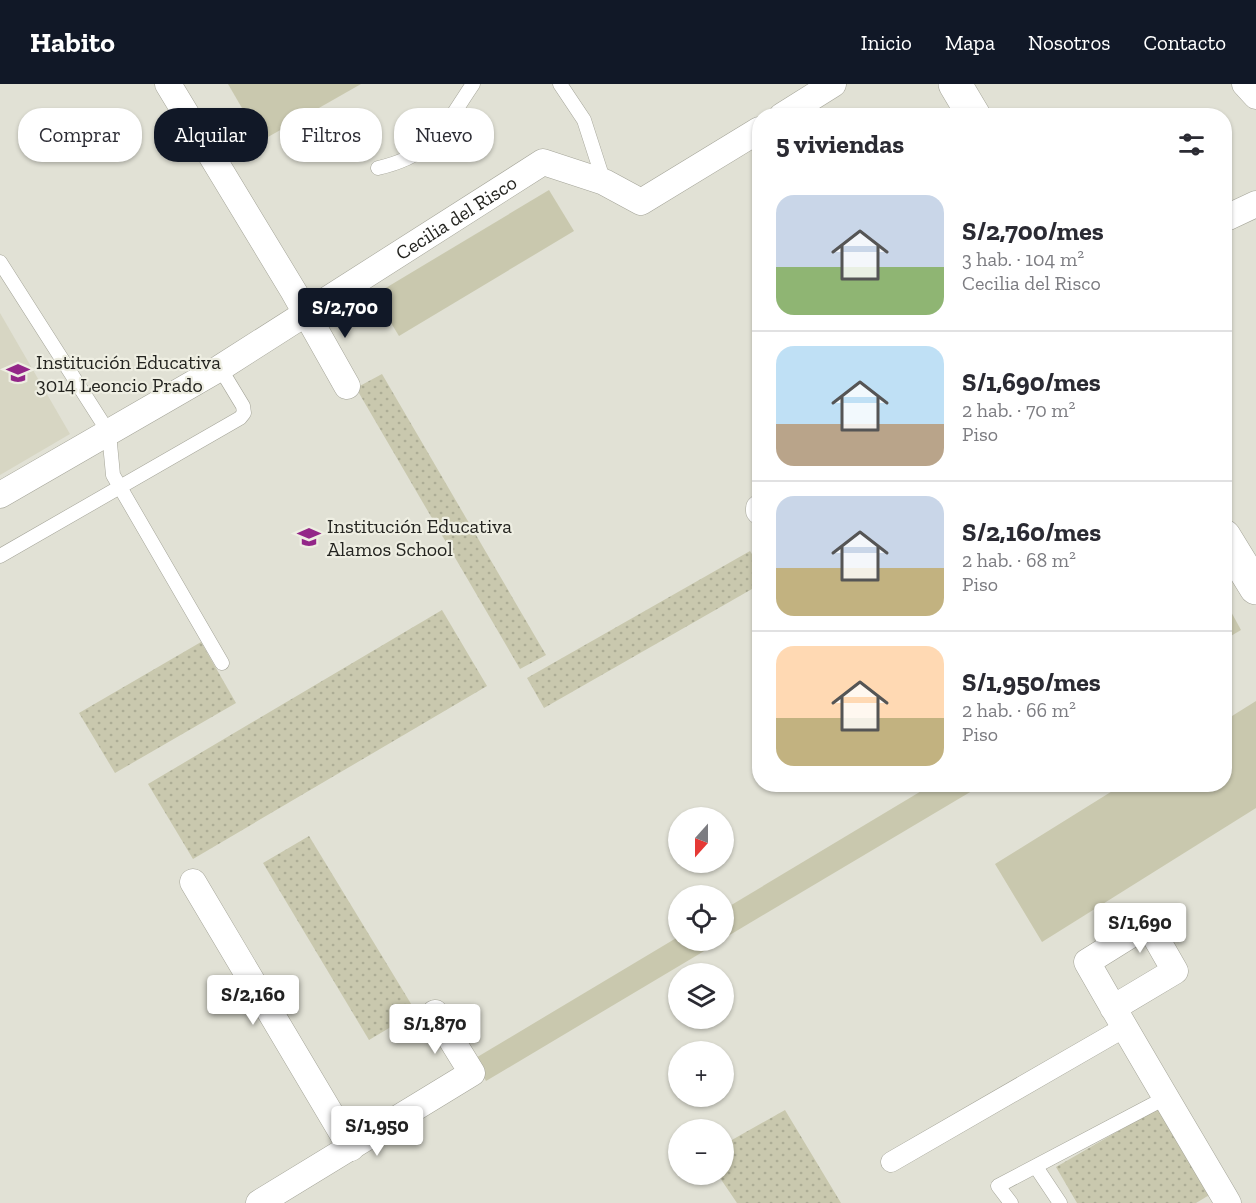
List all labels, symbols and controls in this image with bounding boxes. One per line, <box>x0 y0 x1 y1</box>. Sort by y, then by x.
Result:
text: Habito <box>30 26 115 59</box>
text: Inicio <box>861 30 912 55</box>
text: Mapa <box>945 30 995 55</box>
text: Nosotros <box>1028 30 1110 55</box>
text: Contacto <box>1143 30 1226 55</box>
chip: Comprar <box>18 108 142 162</box>
chip: Alquilar <box>154 108 268 162</box>
chip: Filtros <box>280 108 382 162</box>
chip: Nuevo <box>394 108 494 162</box>
text: 5 viviendas <box>776 128 904 160</box>
icon: filters <box>1175 128 1208 161</box>
street label: Cecilia del Risco <box>391 170 521 265</box>
text: S/2,700/mes <box>962 215 1104 247</box>
icon: home <box>824 219 896 291</box>
text: 3 hab. · 104 m² <box>962 247 1084 271</box>
text: Cecilia del Risco <box>962 271 1101 295</box>
pin: S/2,700 <box>290 288 400 339</box>
text: S/2,700 <box>312 295 378 319</box>
place label: Institución Educativa 3014 Leoncio Prado <box>36 350 221 397</box>
school or university icon: Institución Educativa 3014 Leoncio Prado <box>5 360 31 386</box>
text: S/1,690/mes <box>962 366 1101 398</box>
icon: home <box>824 370 896 442</box>
text: 2 hab. · 70 m² <box>962 398 1076 422</box>
text: Piso <box>962 422 998 446</box>
place label: Institución Educativa Alamos School <box>327 514 512 561</box>
text: S/2,160/mes <box>962 516 1101 548</box>
icon: home <box>824 520 896 592</box>
school or university icon: Institución Educativa Alamos School <box>296 524 322 550</box>
text: 2 hab. · 68 m² <box>962 548 1076 572</box>
text: Piso <box>962 572 998 596</box>
text: S/1,950/mes <box>962 666 1101 698</box>
icon: home <box>824 670 896 742</box>
text: 2 hab. · 66 m² <box>962 698 1076 722</box>
text: Piso <box>962 722 998 746</box>
north arrow <box>668 807 734 873</box>
map controls <box>668 807 734 1185</box>
button: locate <box>668 885 734 951</box>
pin: S/1,690 <box>1085 903 1195 954</box>
text: S/1,690 <box>1108 910 1172 934</box>
button: layers <box>668 963 734 1029</box>
pin: S/2,160 <box>198 975 308 1026</box>
text: S/2,160 <box>221 982 285 1006</box>
pin: S/1,870 <box>380 1004 490 1055</box>
text: S/1,870 <box>403 1011 467 1035</box>
button: + <box>668 1041 734 1107</box>
pin: S/1,950 <box>322 1106 432 1157</box>
text: S/1,950 <box>345 1113 409 1137</box>
button: − <box>668 1119 734 1185</box>

